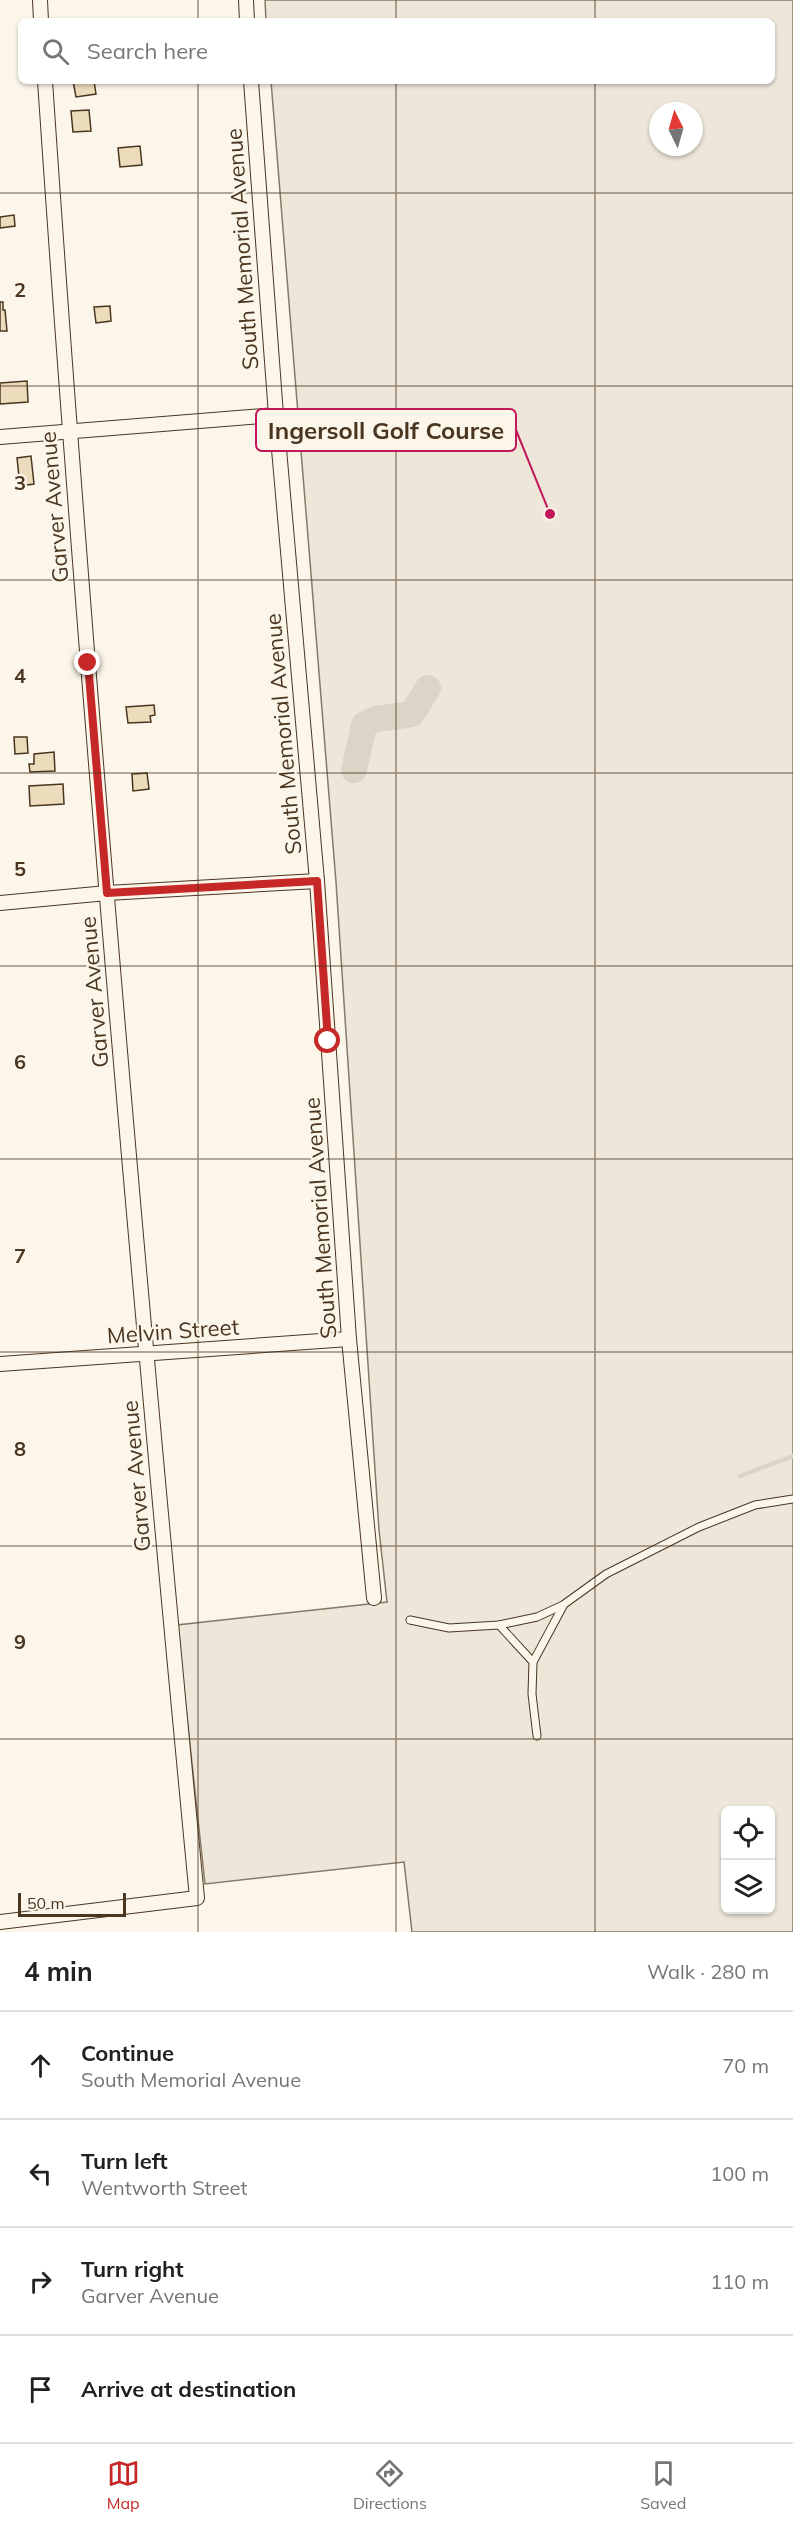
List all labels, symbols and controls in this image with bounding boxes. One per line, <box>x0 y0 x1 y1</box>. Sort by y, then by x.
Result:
search box <box>18 18 775 84</box>
icon: search <box>39 35 72 68</box>
text: Search here <box>87 37 208 65</box>
north arrow <box>649 102 703 156</box>
street label: South Memorial Avenue <box>220 127 264 371</box>
text: 2 <box>14 277 26 302</box>
callout: Ingersoll Golf Course <box>256 409 516 451</box>
text: Ingersoll Golf Course <box>268 415 504 445</box>
street label: Garver Avenue <box>33 430 75 584</box>
text: 3 <box>14 470 26 495</box>
street label: South Memorial Avenue <box>259 612 307 856</box>
route end <box>74 649 100 675</box>
text: 4 <box>14 663 26 688</box>
text: 5 <box>14 856 26 881</box>
street label: Garver Avenue <box>73 915 115 1069</box>
route start <box>314 1027 340 1053</box>
text: 6 <box>14 1049 26 1074</box>
street label: South Memorial Avenue <box>298 1096 342 1340</box>
text: 7 <box>14 1243 26 1268</box>
street label: Melvin Street <box>106 1312 240 1350</box>
street label: Garver Avenue <box>115 1399 157 1553</box>
text: 8 <box>14 1436 26 1461</box>
text: 9 <box>14 1629 26 1654</box>
map controls <box>721 1806 775 1914</box>
button: locate <box>721 1806 775 1860</box>
button: layers <box>721 1860 775 1914</box>
scale bar <box>18 1890 126 1918</box>
text: 50 m <box>27 1893 64 1913</box>
text: 4 min <box>24 1955 93 1988</box>
text: Walk · 280 m <box>647 1959 769 1984</box>
text: Continue <box>81 2039 174 2067</box>
icon: ahead <box>24 2049 57 2082</box>
text: 70 m <box>722 2053 769 2078</box>
text: South Memorial Avenue <box>81 2067 301 2092</box>
text: Turn left <box>81 2147 168 2175</box>
icon: left <box>24 2157 57 2190</box>
text: 100 m <box>710 2161 769 2186</box>
text: Wentworth Street <box>81 2175 247 2200</box>
text: Turn right <box>81 2255 184 2283</box>
icon: right <box>24 2265 57 2298</box>
text: 110 m <box>710 2269 769 2294</box>
text: Garver Avenue <box>81 2283 219 2308</box>
icon: arrive <box>24 2373 57 2406</box>
text: Arrive at destination <box>81 2375 296 2403</box>
tab: Map <box>107 2457 140 2513</box>
tab: Directions <box>353 2457 427 2513</box>
tab: Saved <box>640 2457 686 2513</box>

